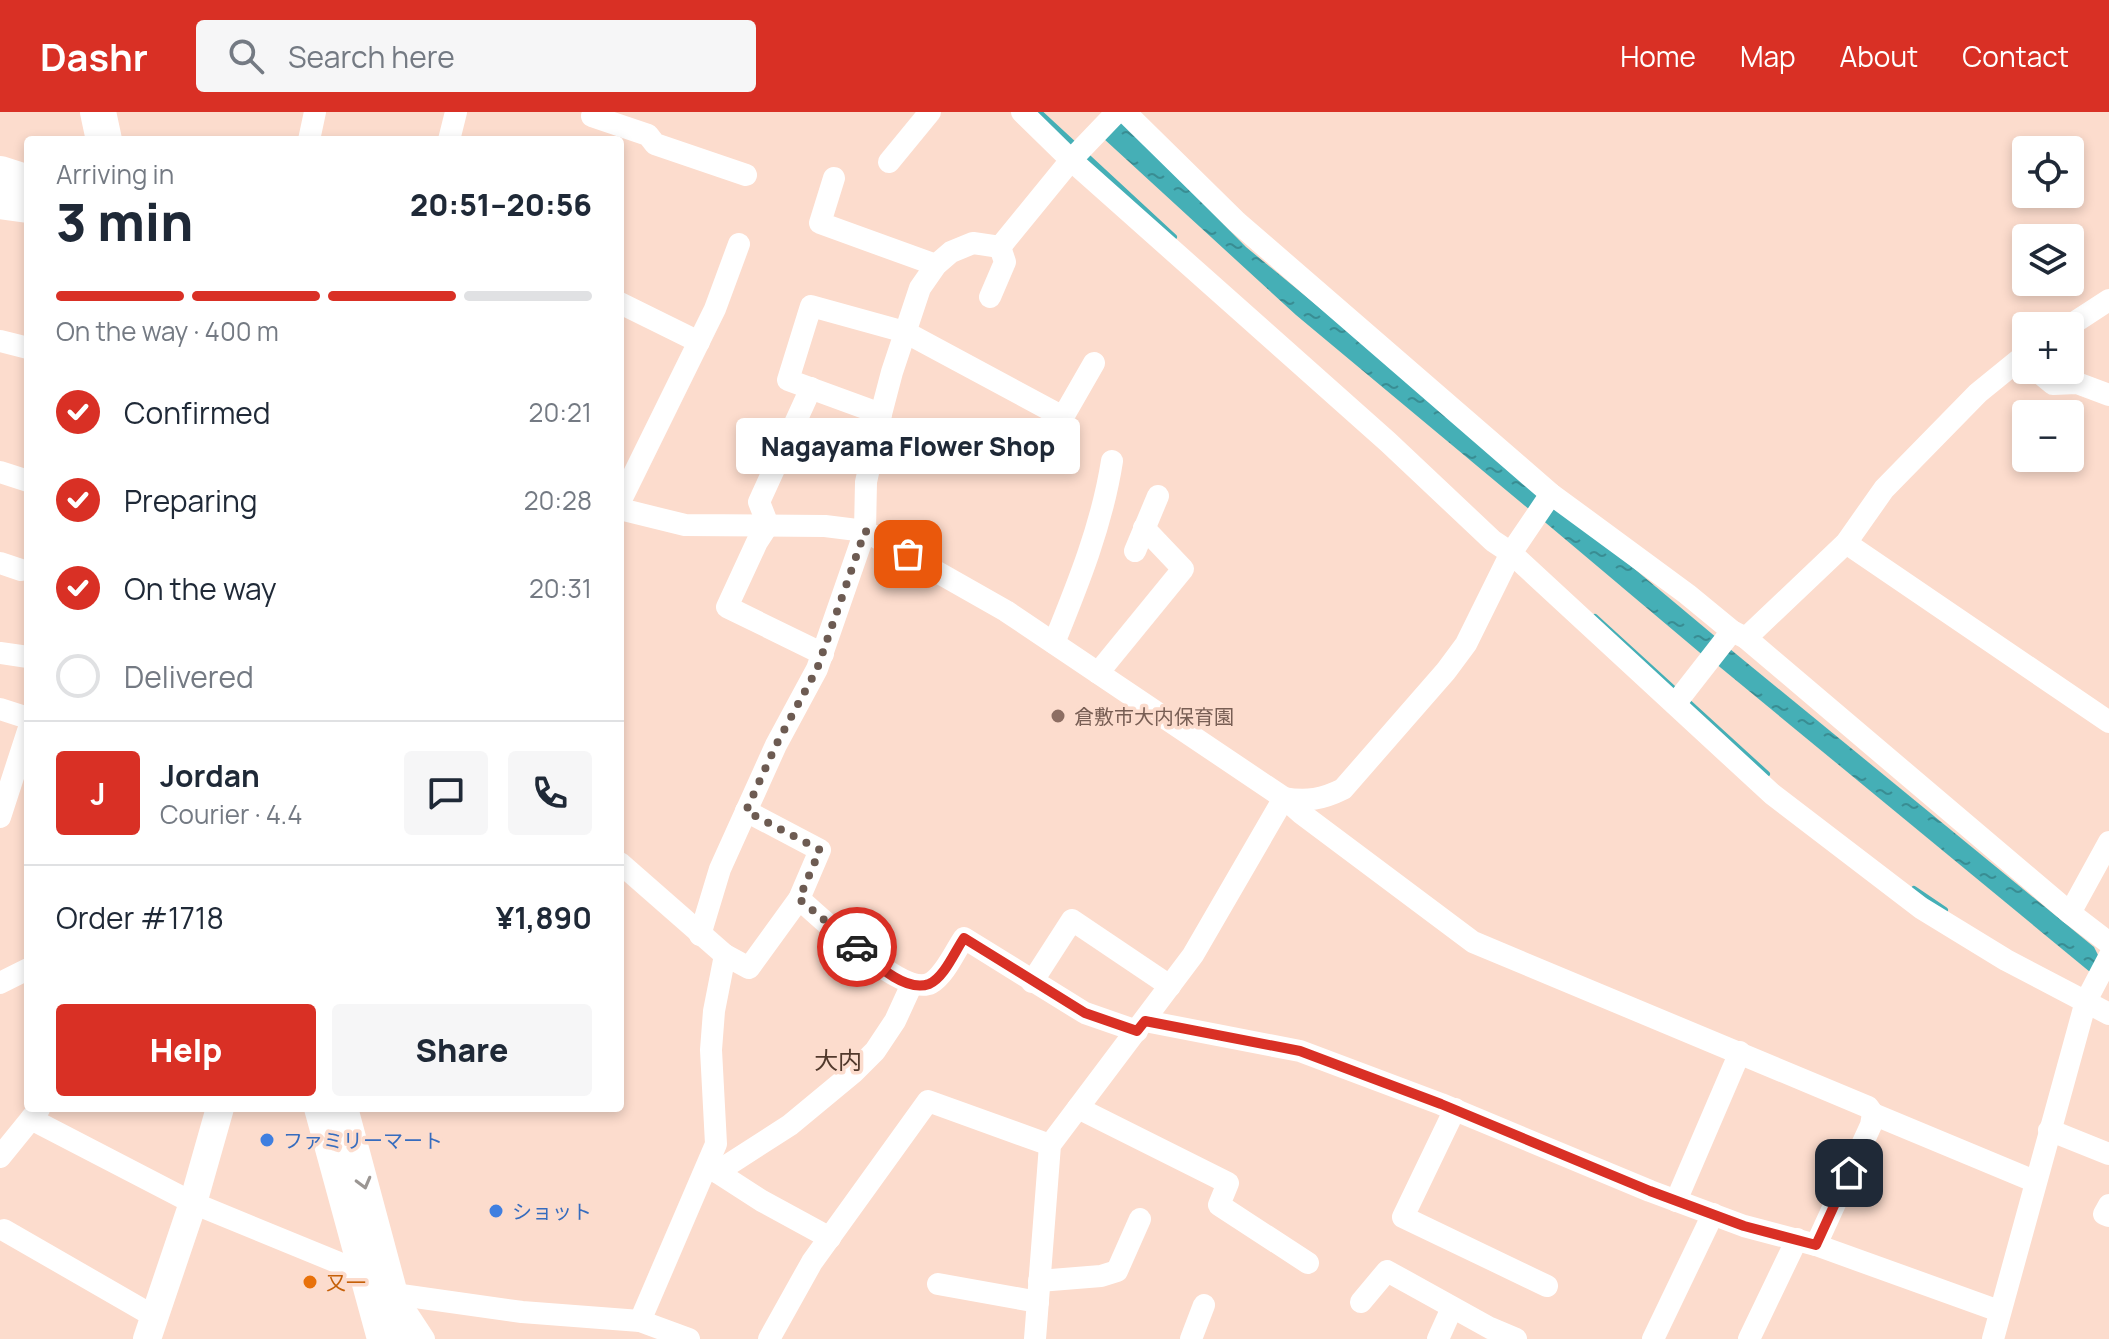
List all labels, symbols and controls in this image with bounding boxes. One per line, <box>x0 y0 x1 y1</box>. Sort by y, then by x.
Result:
search box <box>196 20 756 92</box>
text: Dashr <box>40 30 148 82</box>
icon: search <box>224 34 268 78</box>
text: Search here <box>288 36 455 77</box>
text: Home <box>1620 37 1696 75</box>
text: Map <box>1740 37 1796 75</box>
text: About <box>1840 37 1918 75</box>
text: Contact <box>1962 37 2069 75</box>
map controls <box>2012 136 2084 472</box>
button: locate <box>2012 136 2084 208</box>
text: Arriving in <box>56 156 174 192</box>
text: 20:51–20:56 <box>410 184 592 225</box>
text: 3 min <box>56 186 193 257</box>
button: layers <box>2012 224 2084 296</box>
button: + <box>2012 312 2084 384</box>
text: On the way · 400 m <box>56 313 279 349</box>
icon: check <box>56 390 100 434</box>
text: Confirmed <box>124 392 271 433</box>
text: 20:21 <box>529 394 592 430</box>
button: − <box>2012 400 2084 472</box>
callout: Nagayama Flower Shop <box>736 418 1080 474</box>
text: Nagayama Flower Shop <box>761 428 1055 464</box>
icon: check <box>56 478 100 522</box>
text: Preparing <box>124 480 258 521</box>
text: 20:28 <box>524 482 592 518</box>
pin <box>874 520 942 588</box>
icon: bag <box>886 532 930 576</box>
icon: check <box>56 566 100 610</box>
text: On the way <box>124 568 277 609</box>
text: 20:31 <box>529 570 592 606</box>
text: Delivered <box>124 656 254 697</box>
place label: 倉敷市大内保育園 <box>1074 703 1234 730</box>
marker: 倉敷市大内保育園 <box>1049 707 1067 725</box>
button: chat <box>404 751 488 835</box>
button: phone <box>508 751 592 835</box>
text: Jordan <box>160 755 260 796</box>
text: J <box>90 773 106 814</box>
text: Courier · 4.4 <box>160 796 302 832</box>
text: Order #1718 <box>56 897 224 938</box>
text: ¥1,890 <box>496 897 592 938</box>
courier <box>817 907 897 987</box>
icon: car <box>835 925 879 969</box>
button: Help <box>56 1004 316 1096</box>
button: Share <box>332 1004 592 1096</box>
district label: 大内 <box>814 1043 862 1076</box>
place label: ファミリーマート <box>283 1127 443 1154</box>
marker: ファミリーマート <box>258 1131 276 1149</box>
pin <box>1815 1139 1883 1207</box>
icon: home <box>1827 1151 1871 1195</box>
one-way arrow <box>355 1176 372 1190</box>
place label: ショット <box>512 1198 592 1225</box>
marker: ショット <box>487 1202 505 1220</box>
place label: 又一 <box>326 1269 366 1296</box>
marker: 又一 <box>301 1273 319 1291</box>

